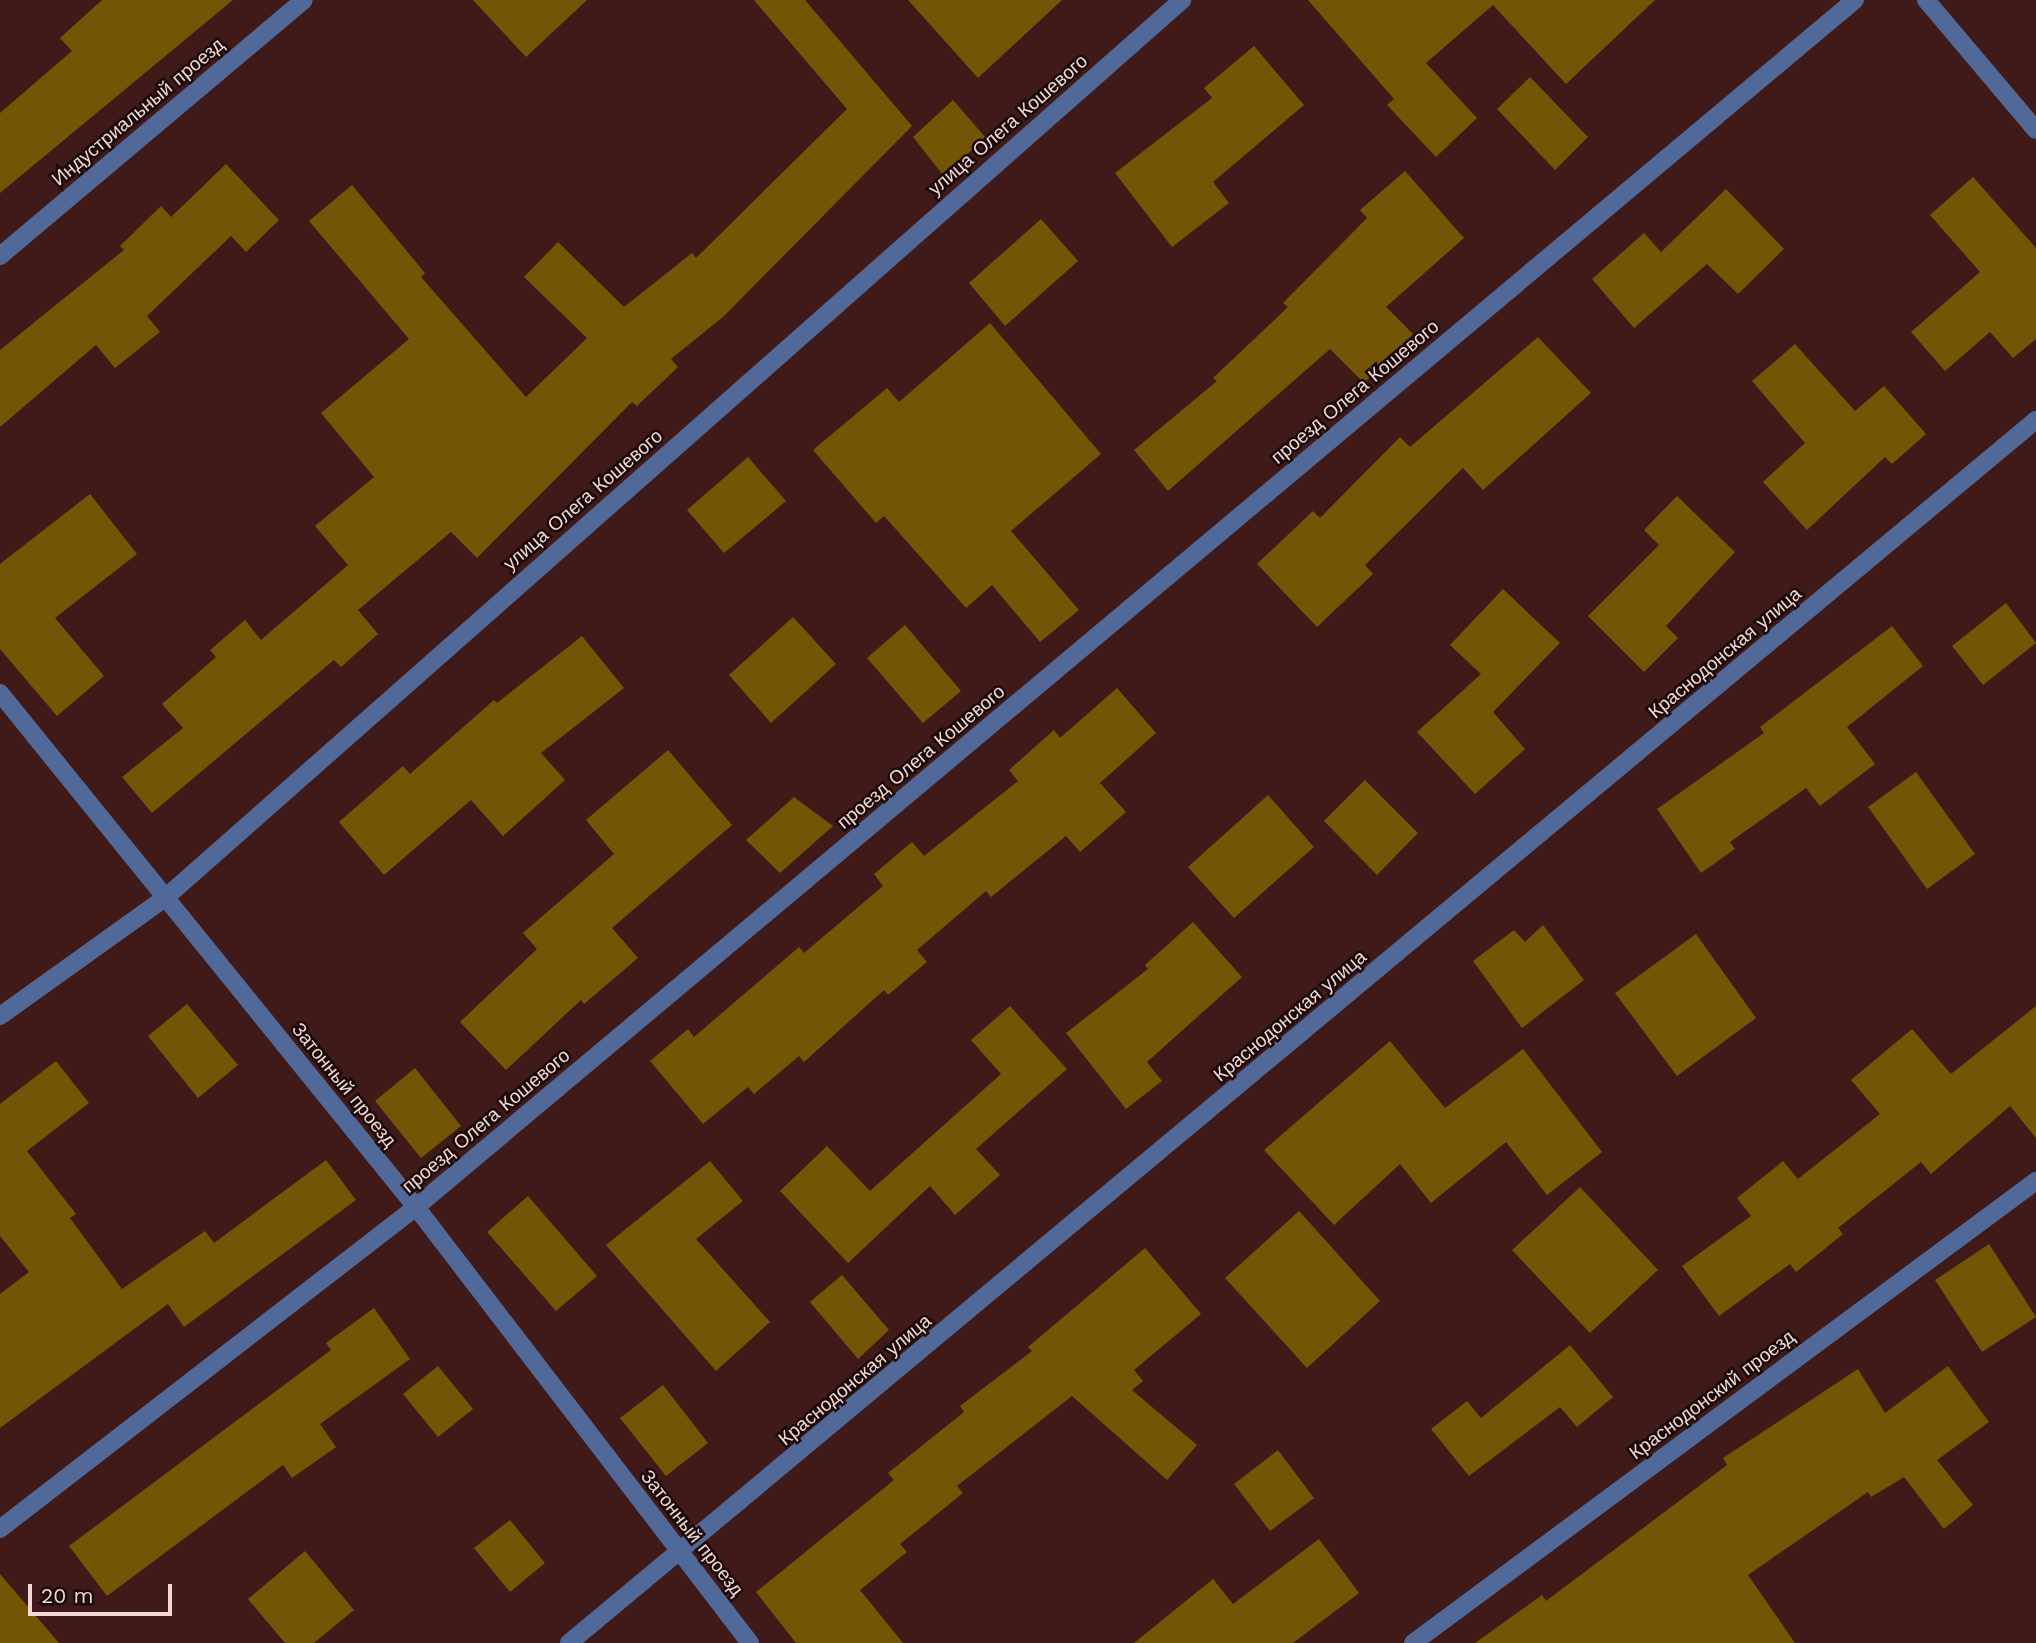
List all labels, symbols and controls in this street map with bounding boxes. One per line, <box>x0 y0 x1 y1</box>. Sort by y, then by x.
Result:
street label: Индустриальный проезд <box>47 33 229 191</box>
street label: улица Олега Кошевого <box>924 50 1092 200</box>
street label: проезд Олега Кошевого <box>1266 315 1444 469</box>
street label: улица Олега Кошевого <box>499 425 667 575</box>
street label: Краснодонская улица <box>1644 582 1806 724</box>
street label: проезд Олега Кошевого <box>832 680 1010 834</box>
street label: Краснодонская улица <box>1209 945 1371 1087</box>
street label: Затонный проезд <box>287 1018 401 1152</box>
street label: проезд Олега Кошевого <box>397 1044 575 1198</box>
street label: Краснодонская улица <box>774 1309 936 1451</box>
street label: Краснодонский проезд <box>1625 1325 1799 1465</box>
street label: Затонный проезд <box>636 1466 748 1600</box>
scale bar <box>32 1570 175 1614</box>
text: 20 m <box>41 1583 93 1608</box>

